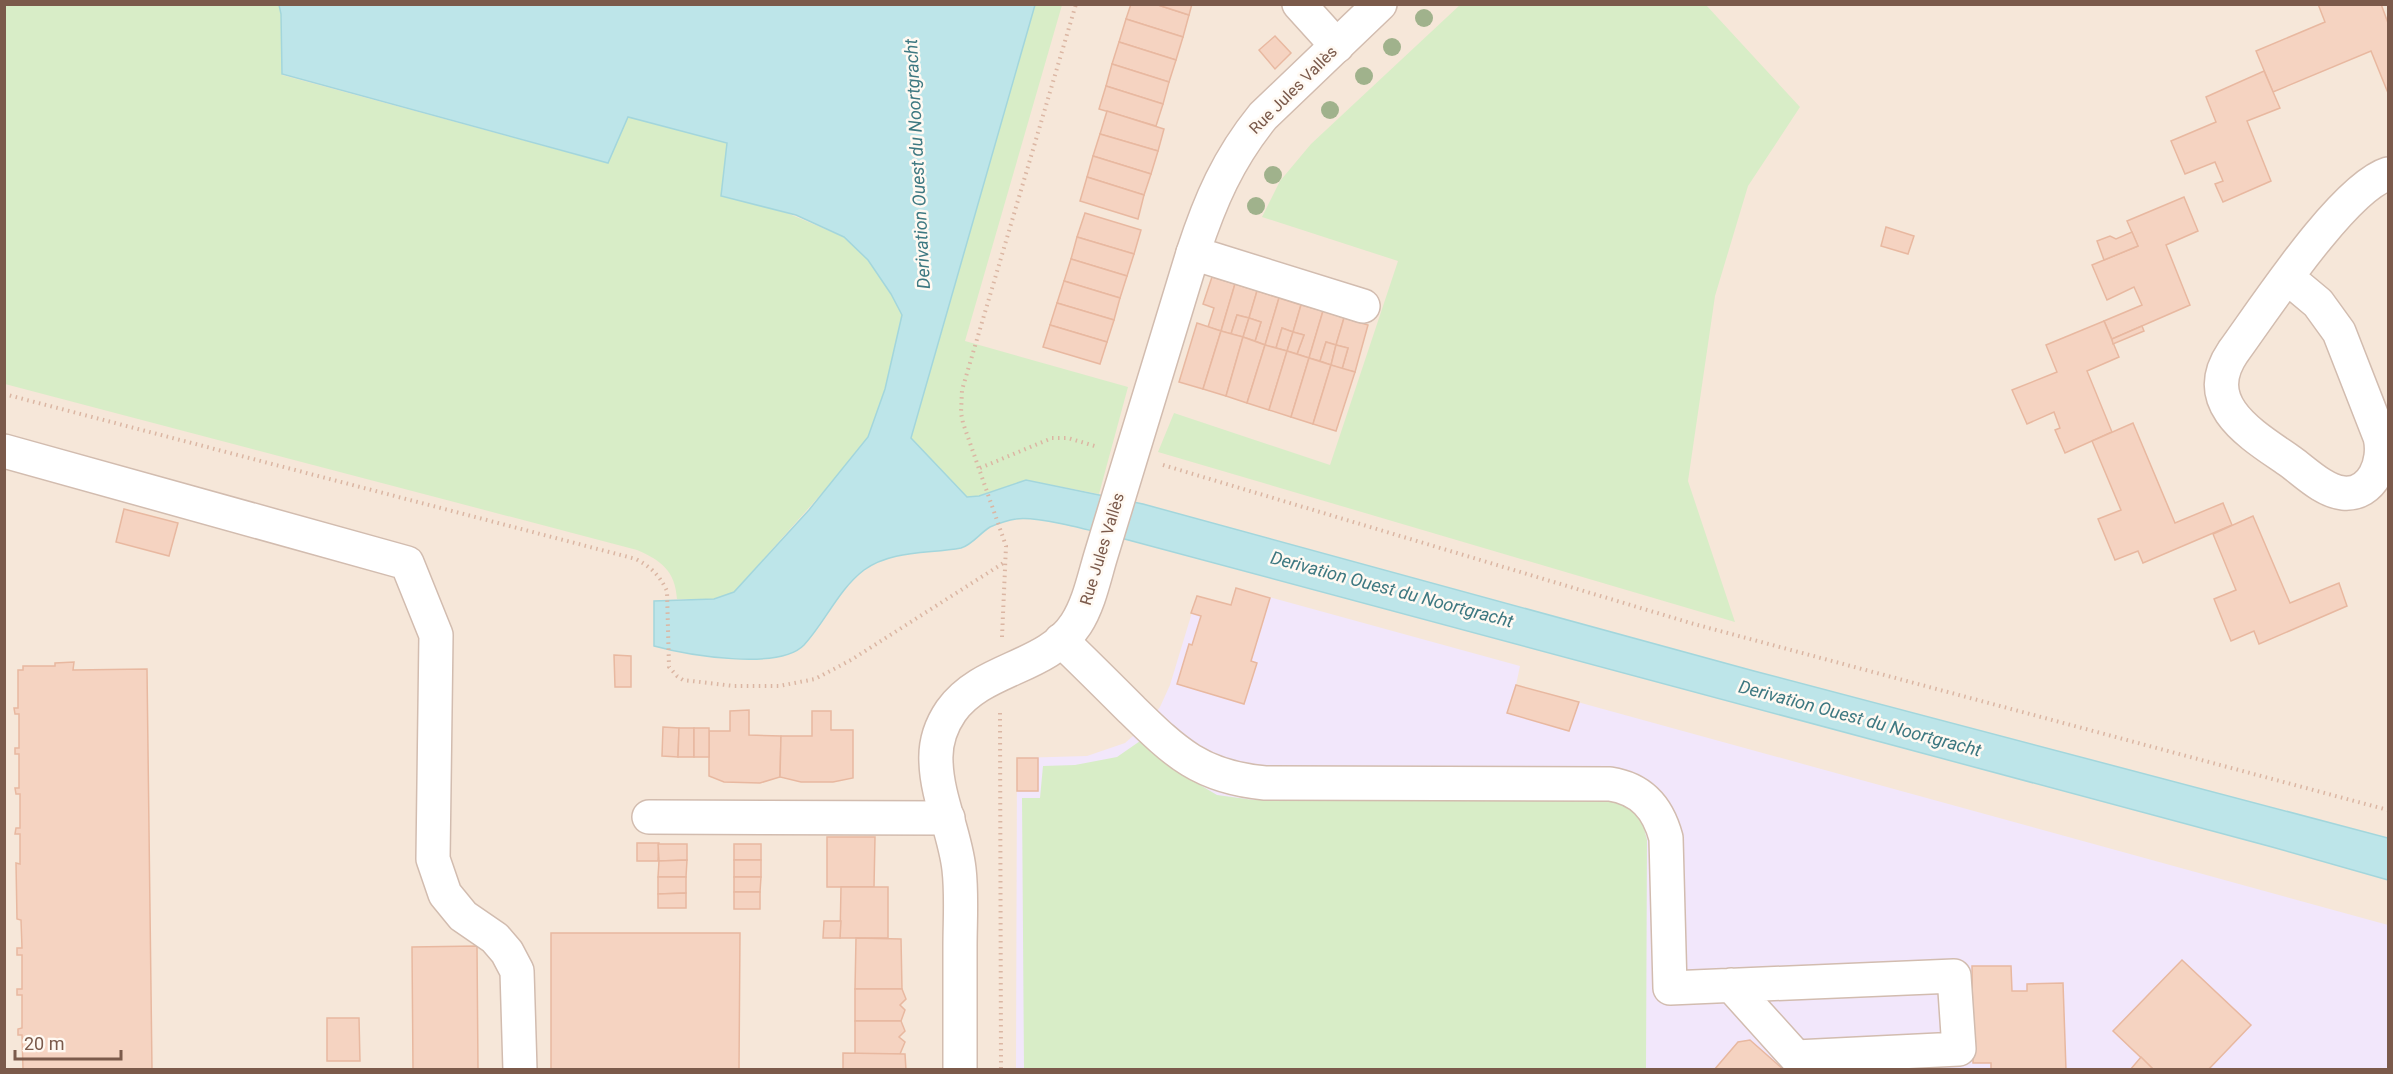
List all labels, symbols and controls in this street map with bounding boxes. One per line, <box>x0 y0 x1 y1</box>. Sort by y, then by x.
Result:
water label: Derivation Ouest du Noortgracht <box>900 38 934 290</box>
street label: Rue Jules Vallès <box>1245 42 1341 138</box>
street label: Rue Jules Vallès <box>1076 491 1128 607</box>
water label: Derivation Ouest du Noortgracht <box>1268 546 1516 632</box>
water label: Derivation Ouest du Noortgracht <box>1736 675 1984 761</box>
scale bar <box>15 1023 122 1061</box>
text: 20 m <box>24 1033 64 1054</box>

